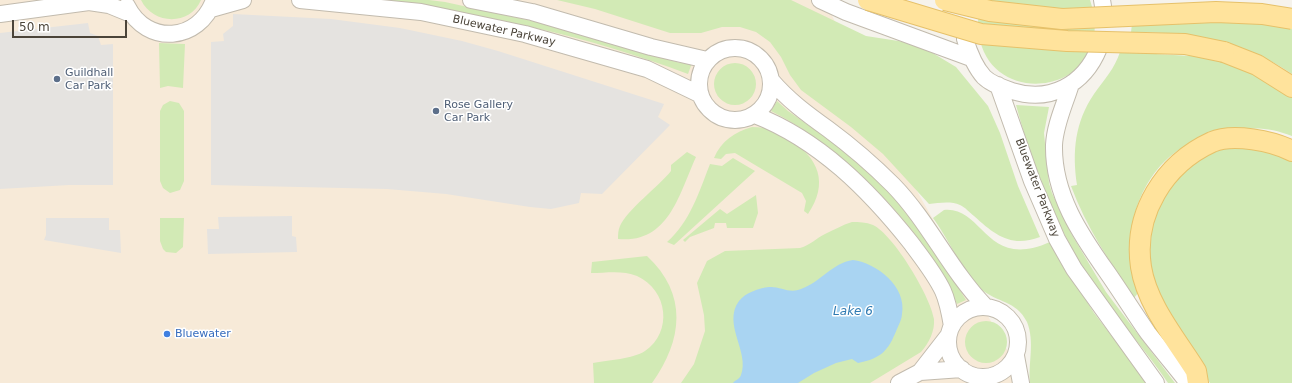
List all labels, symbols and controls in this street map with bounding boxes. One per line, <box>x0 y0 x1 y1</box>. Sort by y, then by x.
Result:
scale bar <box>14 12 129 38</box>
street label: Bluewater Parkway <box>451 13 557 49</box>
text: 50 m <box>19 20 50 34</box>
place label: Guildhall Car Park <box>65 66 113 92</box>
marker: Guildhall Car Park <box>52 74 62 84</box>
place label: Rose Gallery Car Park <box>444 98 513 124</box>
marker: Rose Gallery Car Park <box>431 106 441 116</box>
street label: Bluewater Parkway <box>1012 137 1062 239</box>
water label: Lake 6 <box>833 305 873 319</box>
place label: Bluewater <box>175 327 231 341</box>
marker: Bluewater <box>162 329 172 339</box>

